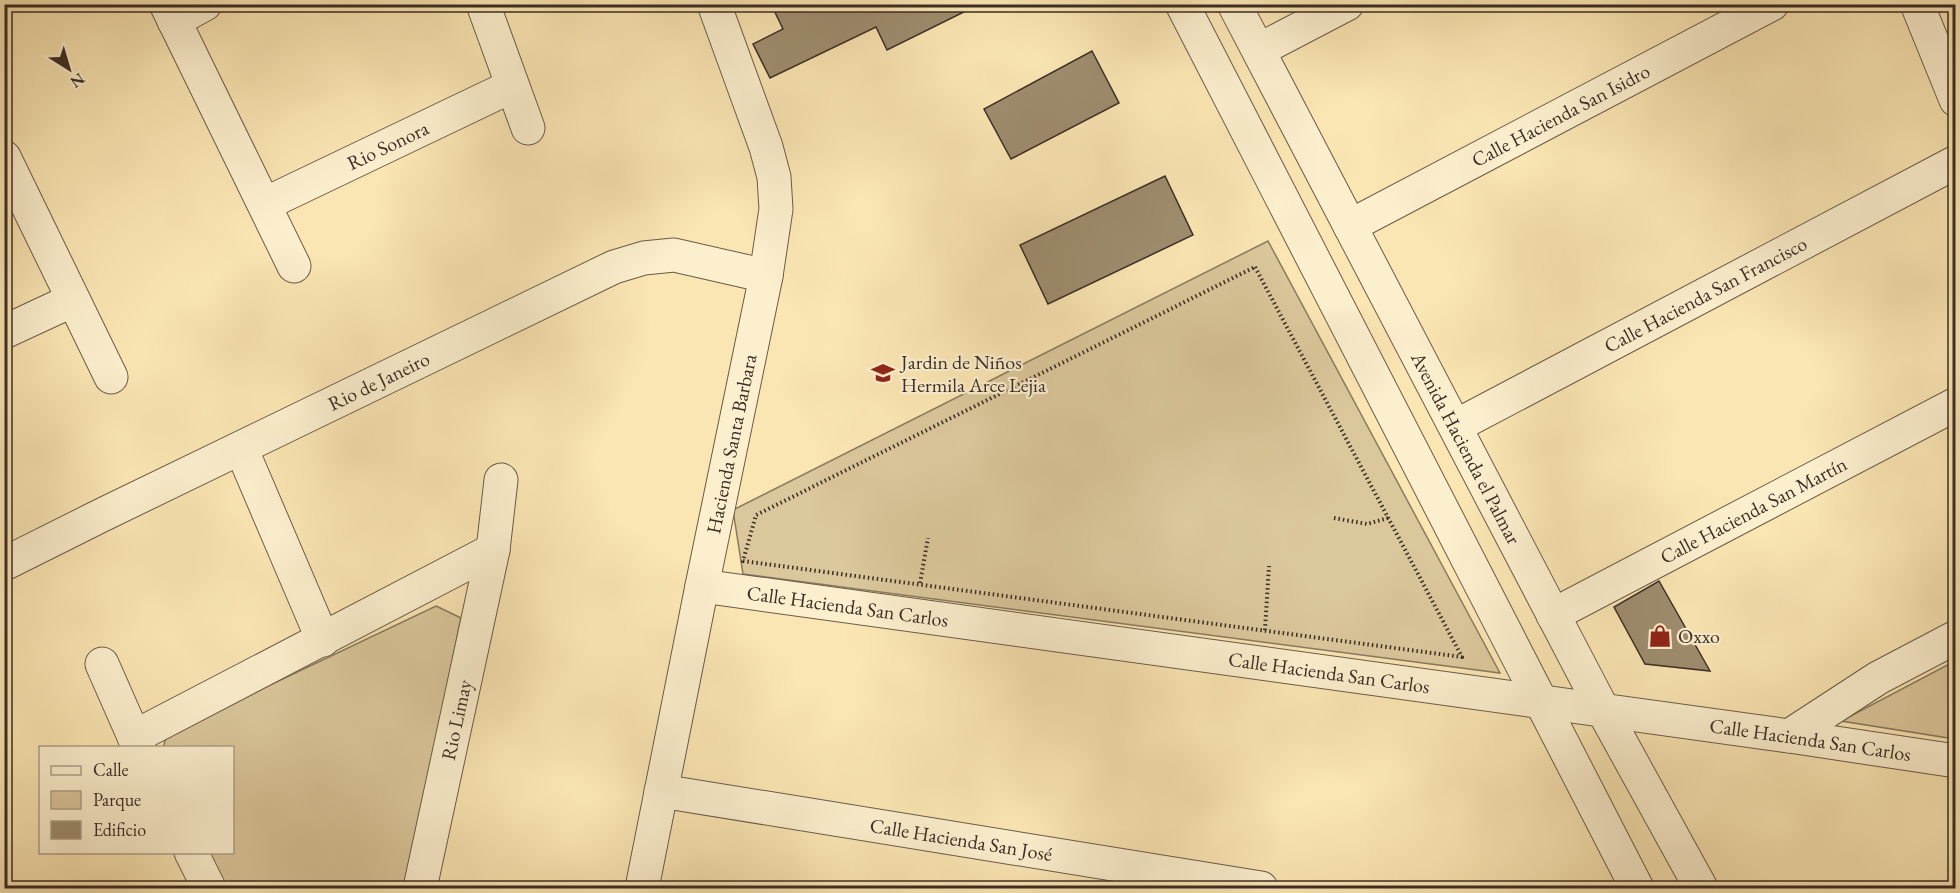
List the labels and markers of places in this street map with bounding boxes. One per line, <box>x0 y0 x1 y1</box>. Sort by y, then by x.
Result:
place label: Jardin de Niños Hermila Arce Lejia <box>899 349 1046 398</box>
school or university icon: Jardin de Niños Hermila Arce Lejia <box>870 360 896 386</box>
shop icon: Oxxo <box>1647 623 1673 649</box>
place label: Oxxo <box>1678 623 1720 649</box>

